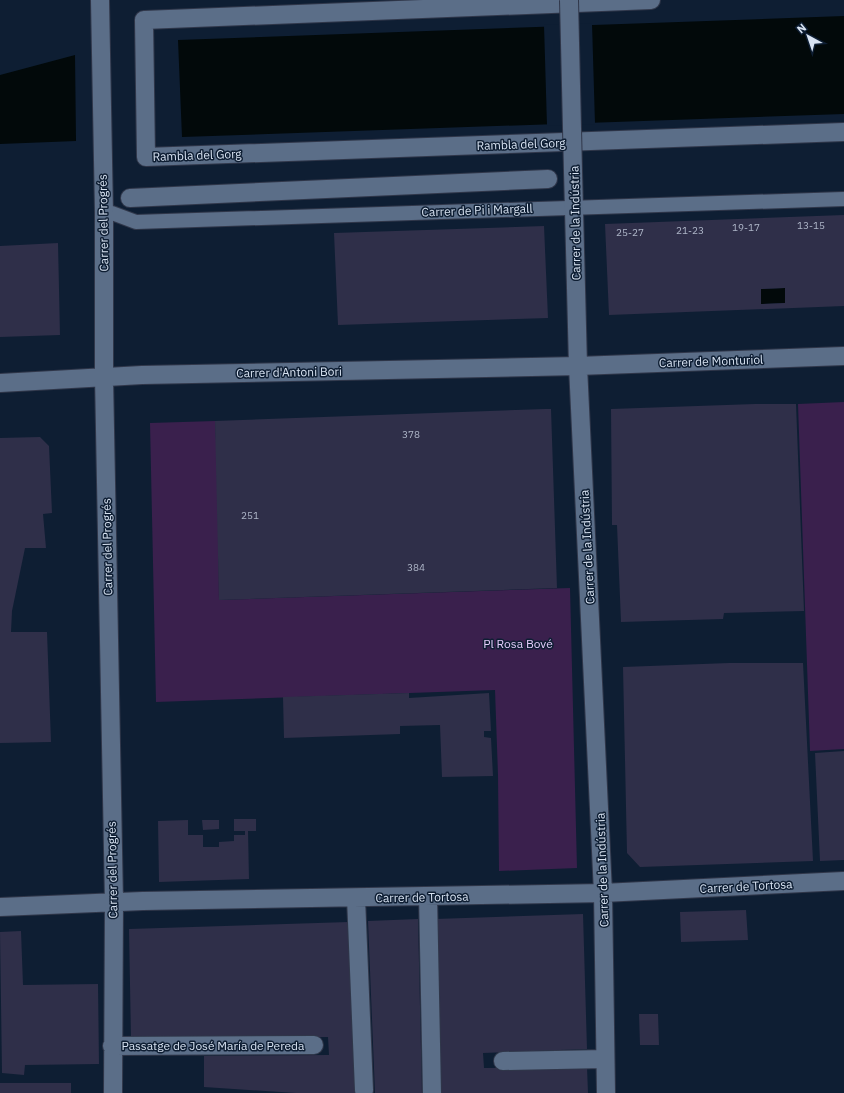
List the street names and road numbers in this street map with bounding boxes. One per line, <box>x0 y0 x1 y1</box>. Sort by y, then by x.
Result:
street label: Rambla del Gorg <box>476 135 566 153</box>
street label: Rambla del Gorg <box>152 146 242 164</box>
street label: Carrer de la Indústria <box>566 165 583 280</box>
street label: Carrer del Progrés <box>95 174 111 272</box>
street label: Carrer de Pi i Margall <box>421 201 533 219</box>
street label: Carrer de Monturiol <box>659 352 763 370</box>
street label: Carrer d'Antoni Bori <box>236 364 342 380</box>
street label: Carrer de la Indústria <box>576 489 597 605</box>
street label: Carrer del Progrés <box>99 498 115 596</box>
street label: Carrer de la Indústria <box>592 812 611 927</box>
street label: Carrer del Progrés <box>104 821 120 919</box>
street label: Carrer de Tortosa <box>699 876 794 896</box>
street label: Carrer de Tortosa <box>375 889 469 905</box>
street label: Passatge de José María de Pereda <box>122 1038 305 1053</box>

